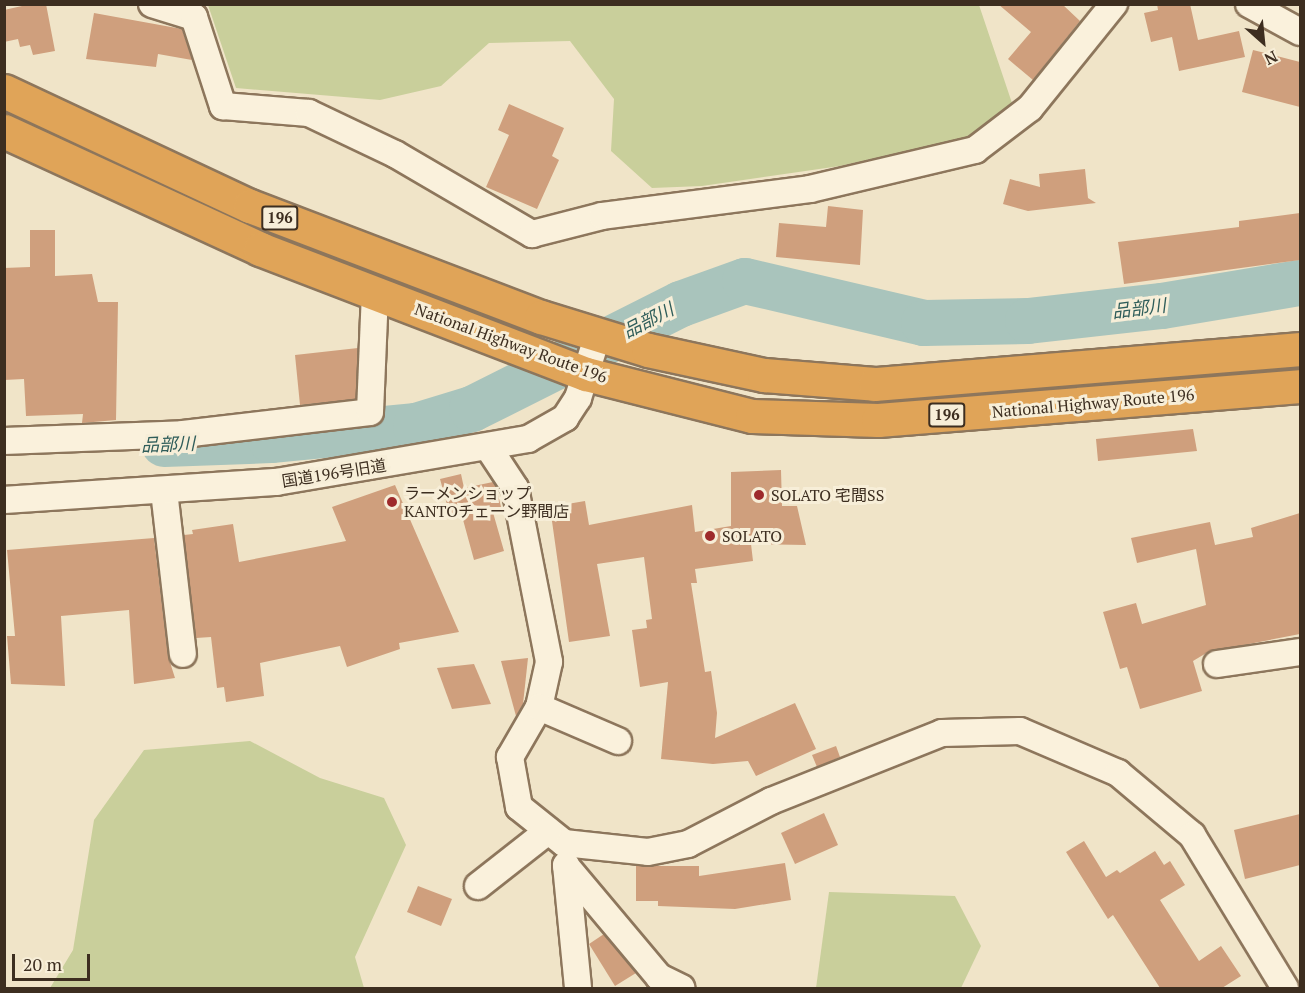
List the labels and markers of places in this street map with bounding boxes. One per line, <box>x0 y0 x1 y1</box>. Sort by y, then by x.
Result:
place label: ラーメンショップ KANTOチェーン野間店 <box>404 483 570 521</box>
place label: SOLATO 宅間SS <box>771 485 884 505</box>
marker: SOLATO 宅間SS <box>752 488 766 502</box>
marker: ラーメンショップ KANTOチェーン野間店 <box>385 495 399 509</box>
place label: SOLATO <box>722 526 782 546</box>
marker: SOLATO <box>703 529 717 543</box>

